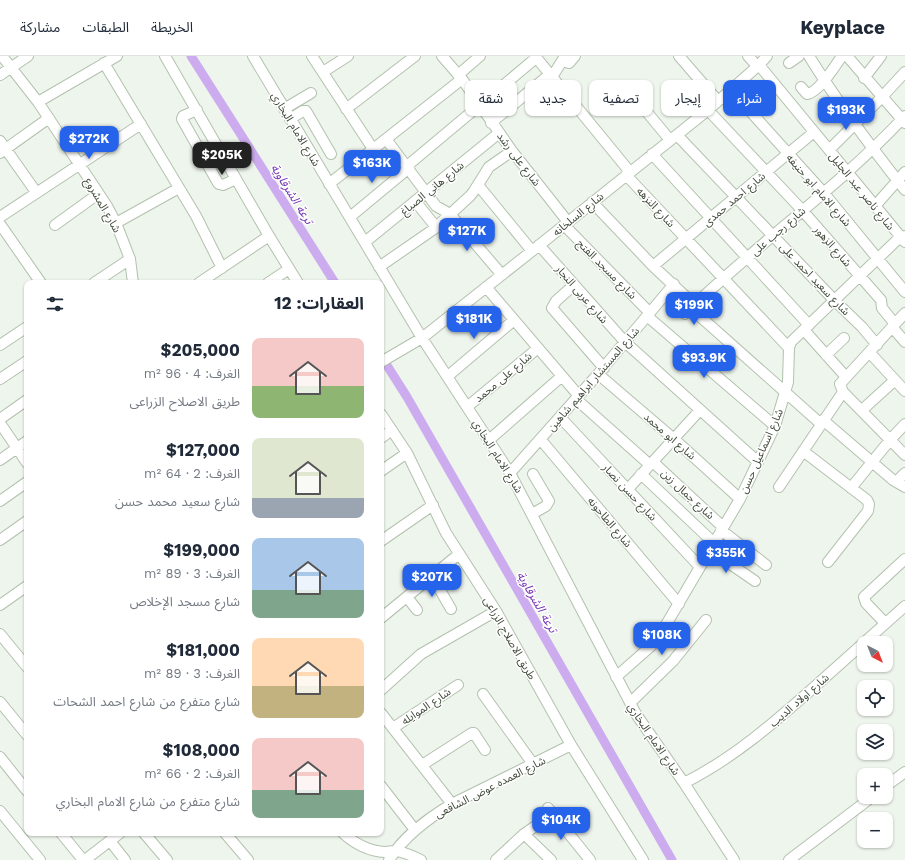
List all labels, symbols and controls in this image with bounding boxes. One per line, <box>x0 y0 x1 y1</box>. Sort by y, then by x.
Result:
text: Keyplace <box>800 16 885 39</box>
text: مشاركة <box>20 19 60 35</box>
text: الطبقات <box>82 19 129 35</box>
text: الخريطة <box>151 19 193 35</box>
chip: شقة <box>465 80 517 116</box>
chip: جديد <box>525 80 581 116</box>
chip: تصفية <box>589 80 653 116</box>
chip: إيجار <box>661 80 715 116</box>
chip: شراء <box>723 80 776 116</box>
street label: شارع الامام البخاري <box>266 90 323 170</box>
pin: $193K <box>818 97 874 131</box>
text: $193K <box>827 102 865 117</box>
pin: $272K <box>61 126 117 160</box>
street label: شارع على رشد <box>493 130 543 190</box>
text: $272K <box>69 131 109 146</box>
pin: $205K <box>194 142 250 176</box>
text: $205K <box>202 147 242 162</box>
pin: $163K <box>344 150 400 184</box>
street label: شارع ناصر عبد الجليل <box>826 150 897 234</box>
street label: شارع الامام ابو حنيفه <box>783 151 854 230</box>
text: $163K <box>353 155 391 170</box>
street label: شارع هاني الصباغ <box>398 159 469 220</box>
water label: ترعة الشرقاوية <box>268 161 317 229</box>
street label: شارع احمد حمدى <box>701 169 769 230</box>
street label: شارع المشروع <box>81 175 124 236</box>
street label: شارع النزهه <box>633 185 678 231</box>
street label: شارع السلخانه <box>550 190 607 240</box>
street label: شارع رجب على <box>748 204 809 259</box>
pin: $127K <box>439 218 495 252</box>
street label: شارع الزهور <box>810 222 854 270</box>
text: $127K <box>448 223 486 238</box>
street label: شارع مسجد الفتح <box>573 237 639 303</box>
street label: شارع سعيد احمد على <box>776 241 853 319</box>
street label: شارع عربى النجار <box>551 262 611 327</box>
pin: $199K <box>666 292 722 326</box>
icon: filters <box>44 293 66 315</box>
text: العقارات: 12 <box>274 293 364 313</box>
text: $199K <box>675 297 713 312</box>
pin: $181K <box>446 306 502 340</box>
text: $181K <box>456 311 492 326</box>
street label: شارع المستشار ابراهيم شاهين <box>545 324 644 435</box>
text: $205,000 <box>161 340 240 360</box>
pin: $93.9K <box>671 345 737 379</box>
street label: شارع على محمد <box>472 349 536 406</box>
text: $93.9K <box>682 350 726 365</box>
icon: home <box>284 354 332 402</box>
text: الغرف: 4 · 96 m² <box>144 366 240 381</box>
text: طريق الاصلاح الزراعى <box>129 394 240 409</box>
street label: شارع اسماعيل حسن <box>737 407 787 496</box>
street label: شارع ابو محمد <box>640 410 699 464</box>
street label: شارع الامام البخاري <box>468 417 526 497</box>
text: $127,000 <box>166 440 240 460</box>
icon: home <box>284 454 332 502</box>
street label: شارع حسن نصار <box>598 460 660 525</box>
text: الغرف: 2 · 64 m² <box>144 466 240 481</box>
street label: شارع جمال زين <box>658 467 717 523</box>
text: شارع سعيد محمد حسن <box>115 494 240 509</box>
street label: شارع الطاحونه <box>584 495 635 551</box>
text: $199,000 <box>163 540 240 560</box>
pin: $355K <box>698 540 754 574</box>
text: $355K <box>706 545 746 560</box>
icon: home <box>284 554 332 602</box>
pin: $207K <box>404 564 460 598</box>
text: الغرف: 3 · 89 m² <box>144 566 240 581</box>
text: $207K <box>411 569 453 584</box>
water label: ترعة الشرقاوية <box>514 569 561 637</box>
text: شارع مسجد الإخلاص <box>130 594 240 609</box>
street label: طريق الاصلاح الزراعى <box>480 594 539 683</box>
pin: $108K <box>634 622 690 656</box>
text: $108K <box>642 627 682 642</box>
north arrow <box>857 636 893 672</box>
map controls <box>857 636 893 848</box>
text: $181,000 <box>166 640 240 660</box>
icon: home <box>284 654 332 702</box>
text: الغرف: 3 · 89 m² <box>144 666 240 681</box>
street label: شارع اولاد الديب <box>767 671 833 731</box>
button: locate <box>857 680 893 716</box>
street label: شارع الموايله <box>399 685 454 729</box>
text: شارع متفرع من شارع احمد الشحات <box>53 694 240 709</box>
street label: شارع الامام البخاري <box>623 701 683 780</box>
button: layers <box>857 724 893 760</box>
text: $108,000 <box>163 740 240 760</box>
icon: home <box>284 754 332 802</box>
street label: شارع العمده عوض الشافعى <box>433 754 549 822</box>
text: الغرف: 2 · 66 m² <box>144 766 240 781</box>
button: + <box>857 768 893 804</box>
text: شارع متفرع من شارع الامام البخاري <box>56 794 240 809</box>
pin: $104K <box>533 807 589 841</box>
text: $104K <box>541 812 581 827</box>
button: − <box>857 812 893 848</box>

